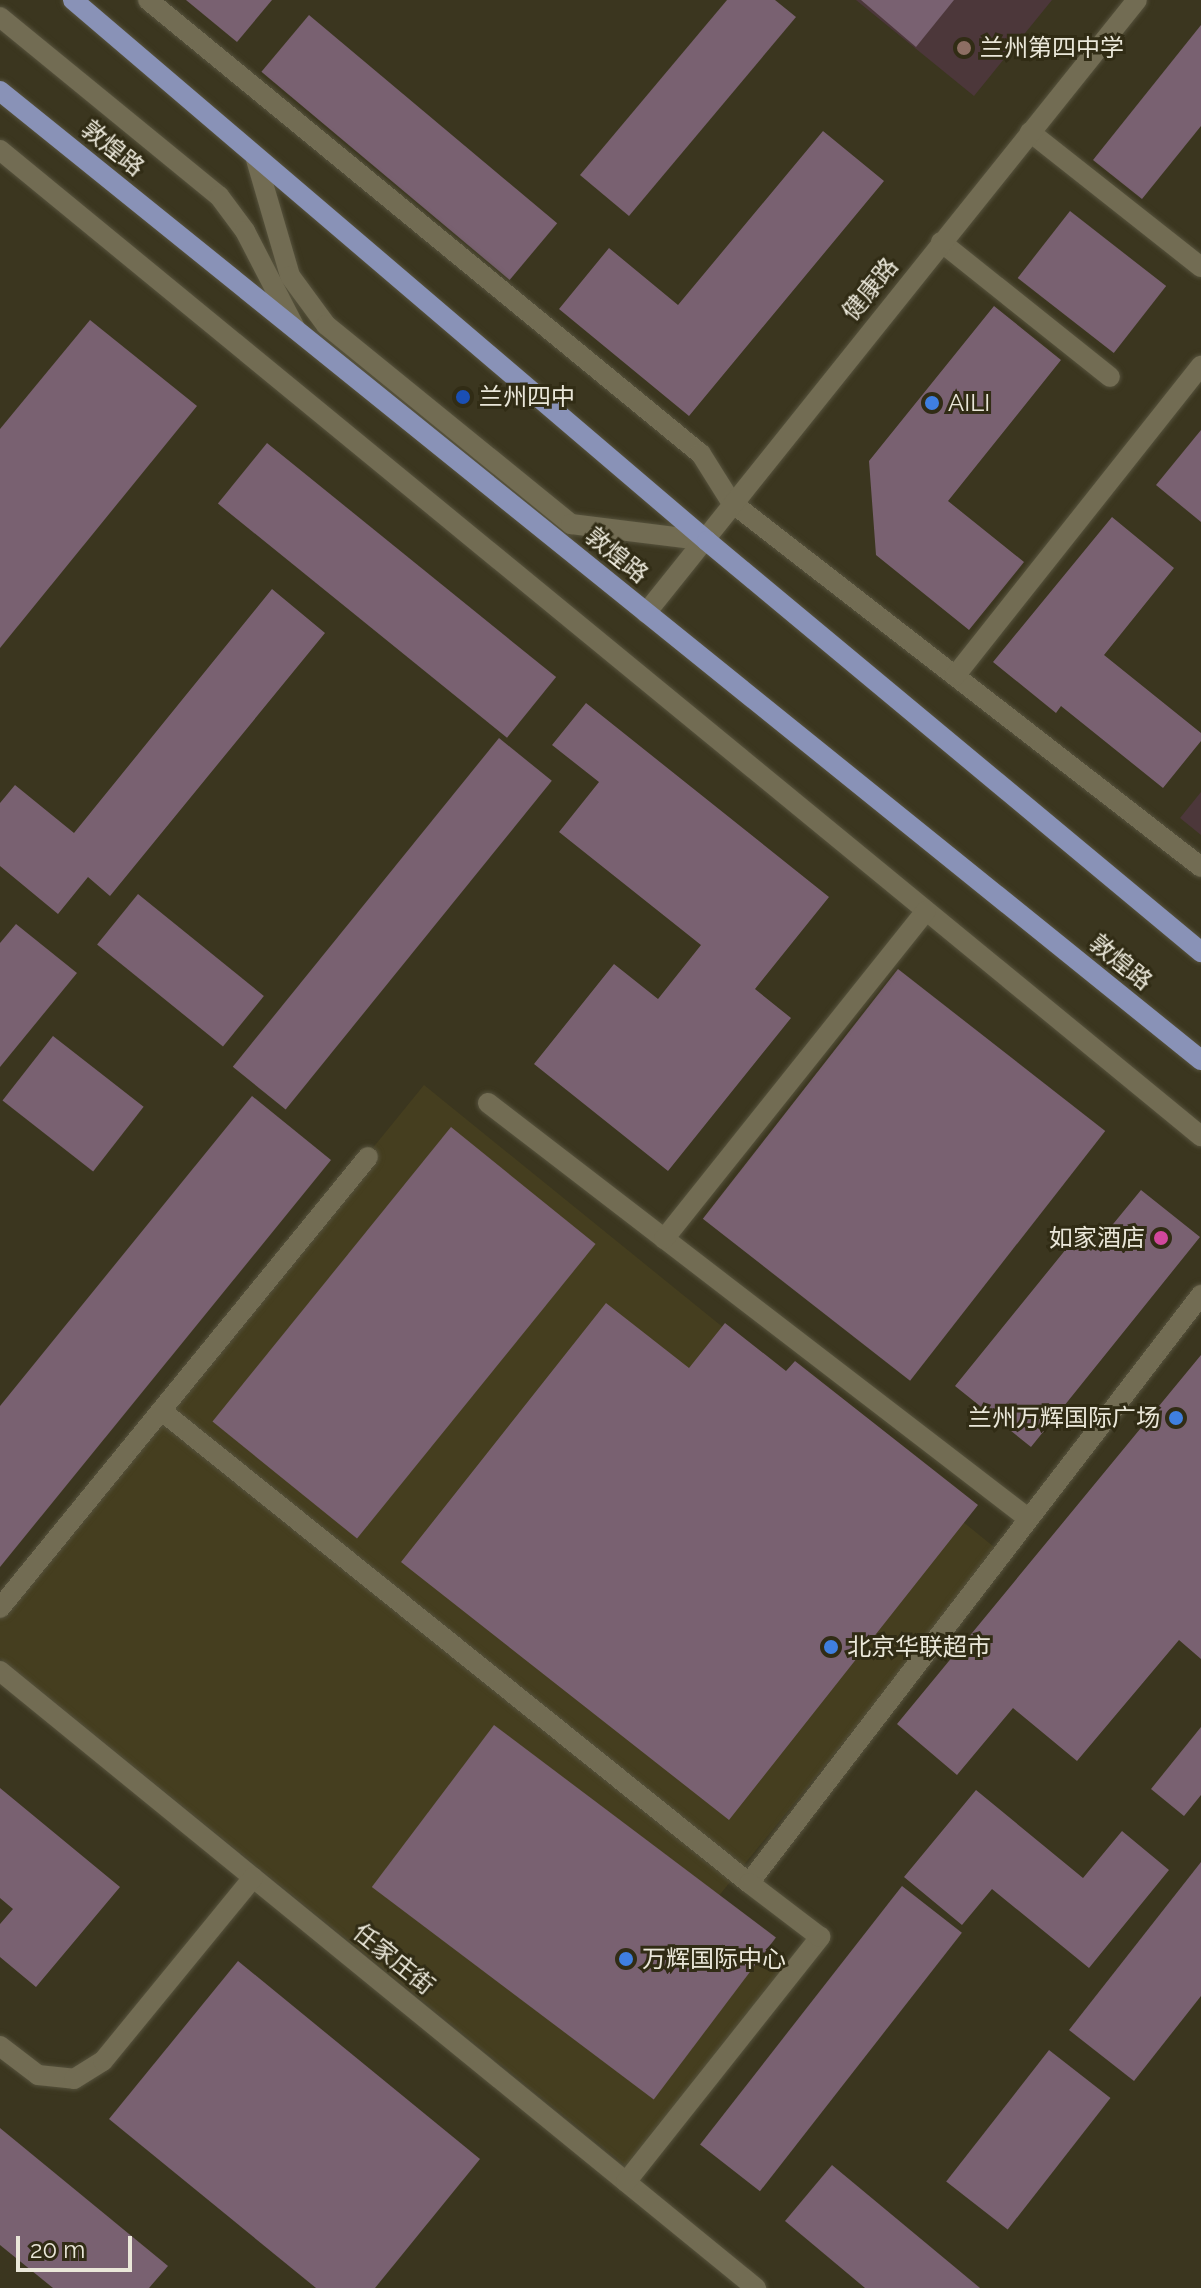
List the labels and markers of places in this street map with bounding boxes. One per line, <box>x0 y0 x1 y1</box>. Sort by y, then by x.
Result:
place label: 兰州第四中学 <box>980 34 1124 62</box>
marker: 兰州第四中学 <box>955 39 973 57</box>
place label: 兰州四中 <box>479 383 575 411</box>
marker: 兰州四中 <box>454 388 472 406</box>
place label: AILI <box>948 389 990 417</box>
marker: AILI <box>923 394 941 412</box>
place label: 如家酒店 <box>1049 1224 1145 1252</box>
marker: 如家酒店 <box>1152 1229 1170 1247</box>
place label: 兰州万辉国际广场 <box>968 1404 1160 1432</box>
marker: 兰州万辉国际广场 <box>1167 1409 1185 1427</box>
place label: 北京华联超市 <box>847 1633 991 1661</box>
marker: 北京华联超市 <box>822 1638 840 1656</box>
place label: 万辉国际中心 <box>642 1945 786 1973</box>
marker: 万辉国际中心 <box>617 1950 635 1968</box>

